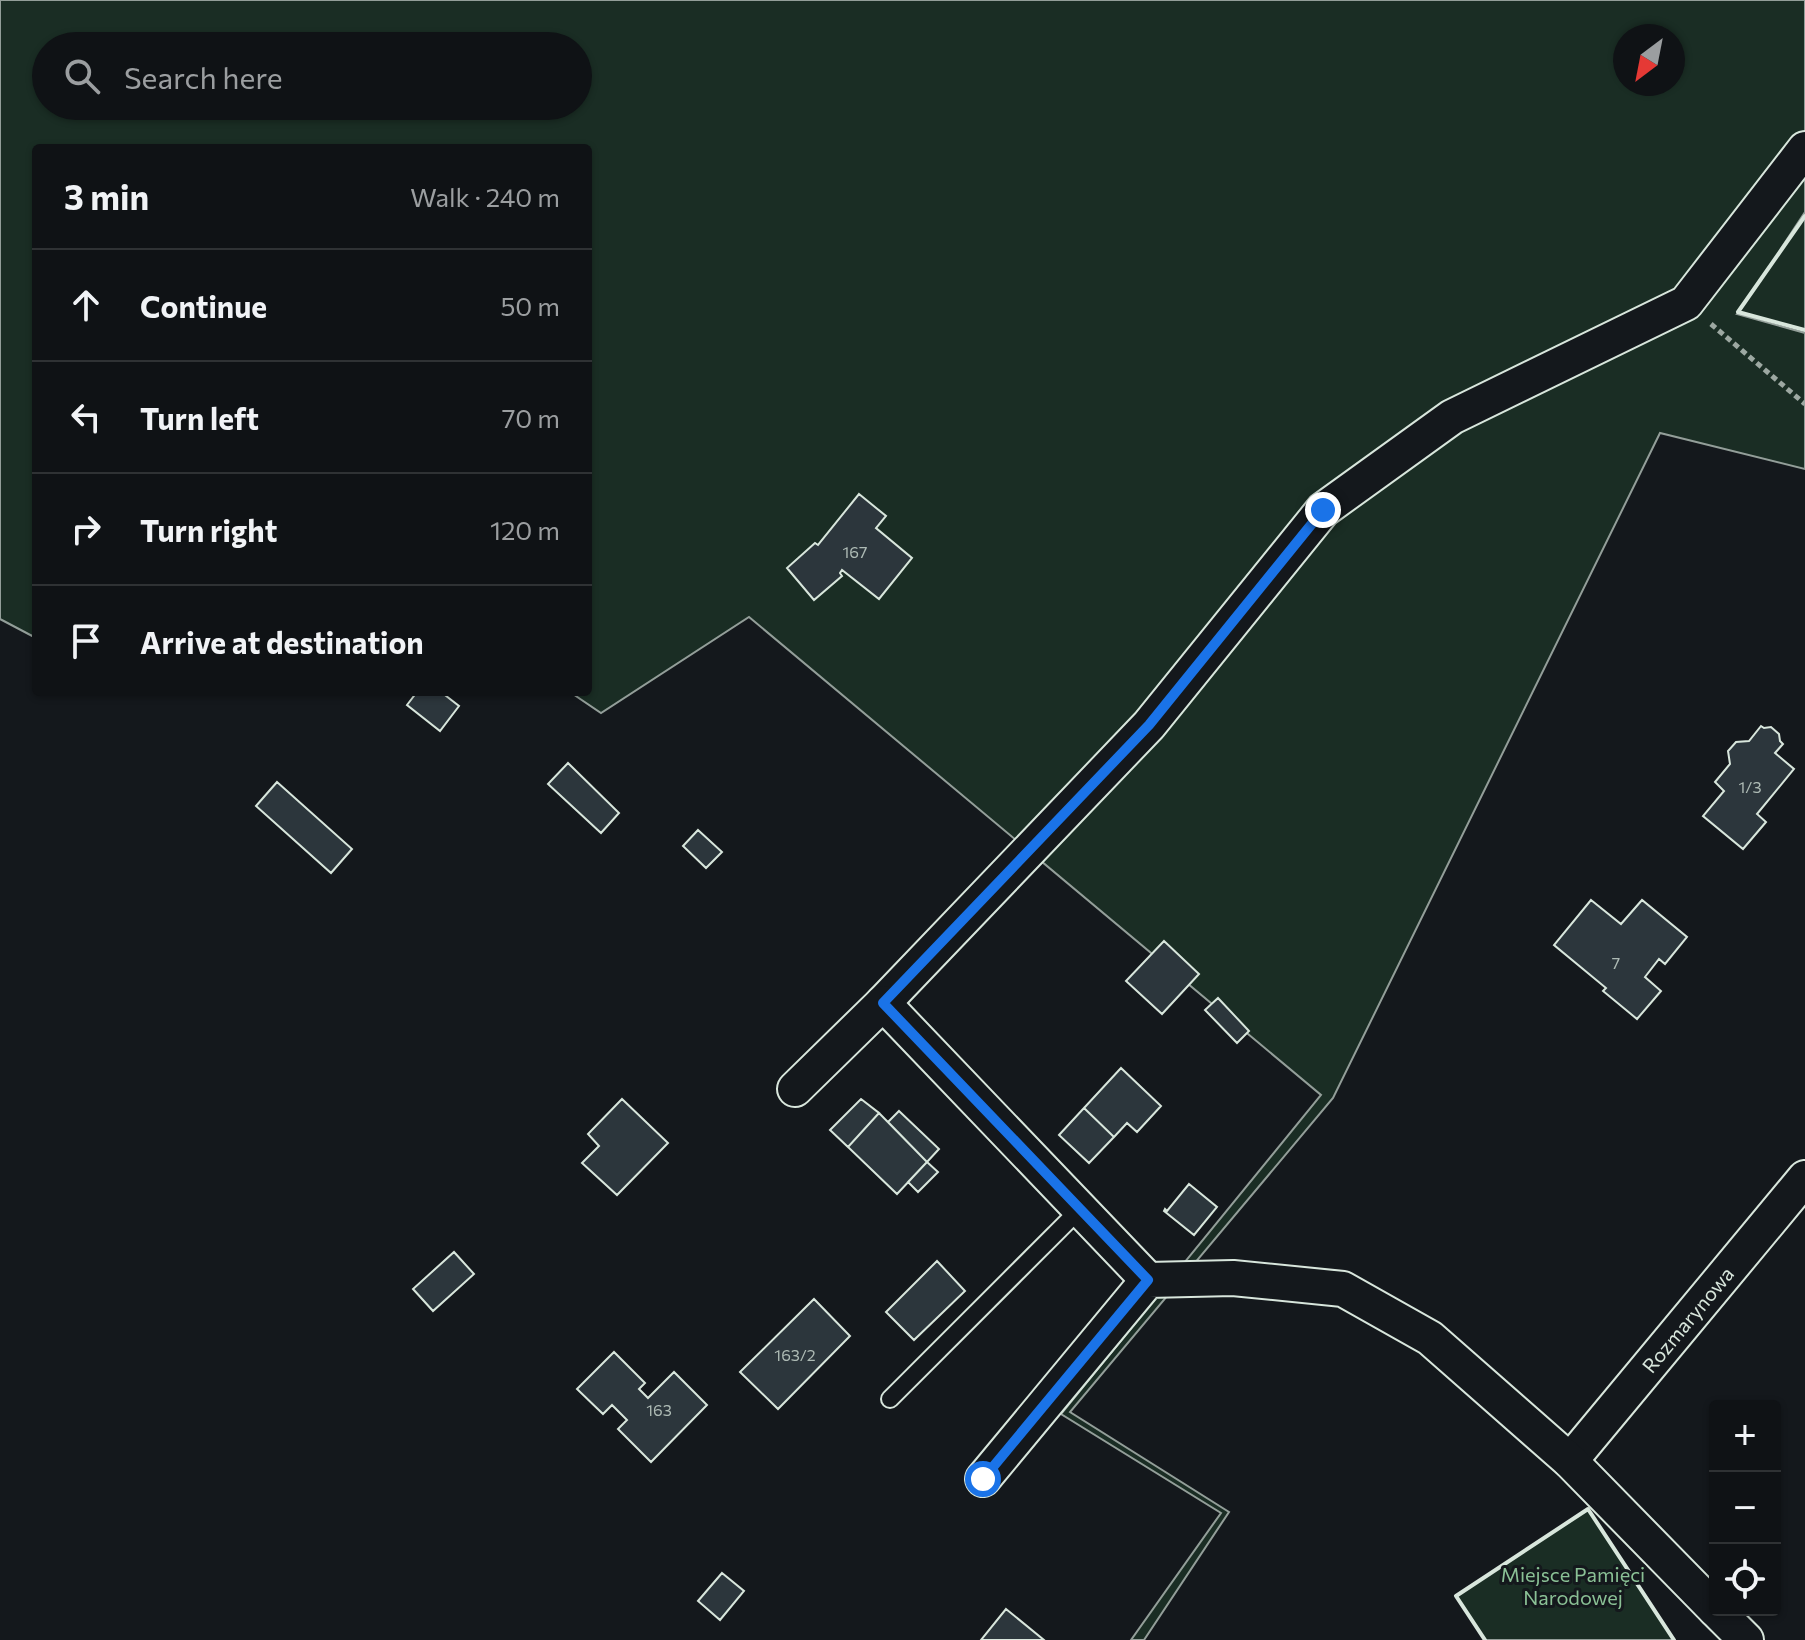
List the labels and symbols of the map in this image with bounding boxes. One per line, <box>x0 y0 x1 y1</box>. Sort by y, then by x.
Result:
north arrow <box>1613 24 1685 96</box>
route end <box>1305 492 1341 528</box>
house number: 167 <box>843 542 867 561</box>
house number: 1/3 <box>1738 777 1762 796</box>
house number: 7 <box>1612 953 1620 972</box>
street label: Rozmarynowa <box>1637 1262 1738 1377</box>
house number: 163/2 <box>774 1345 816 1364</box>
house number: 163 <box>646 1400 672 1419</box>
route start <box>965 1461 1001 1497</box>
park label: Miejsce Pamięci Narodowej <box>1501 1562 1645 1609</box>

